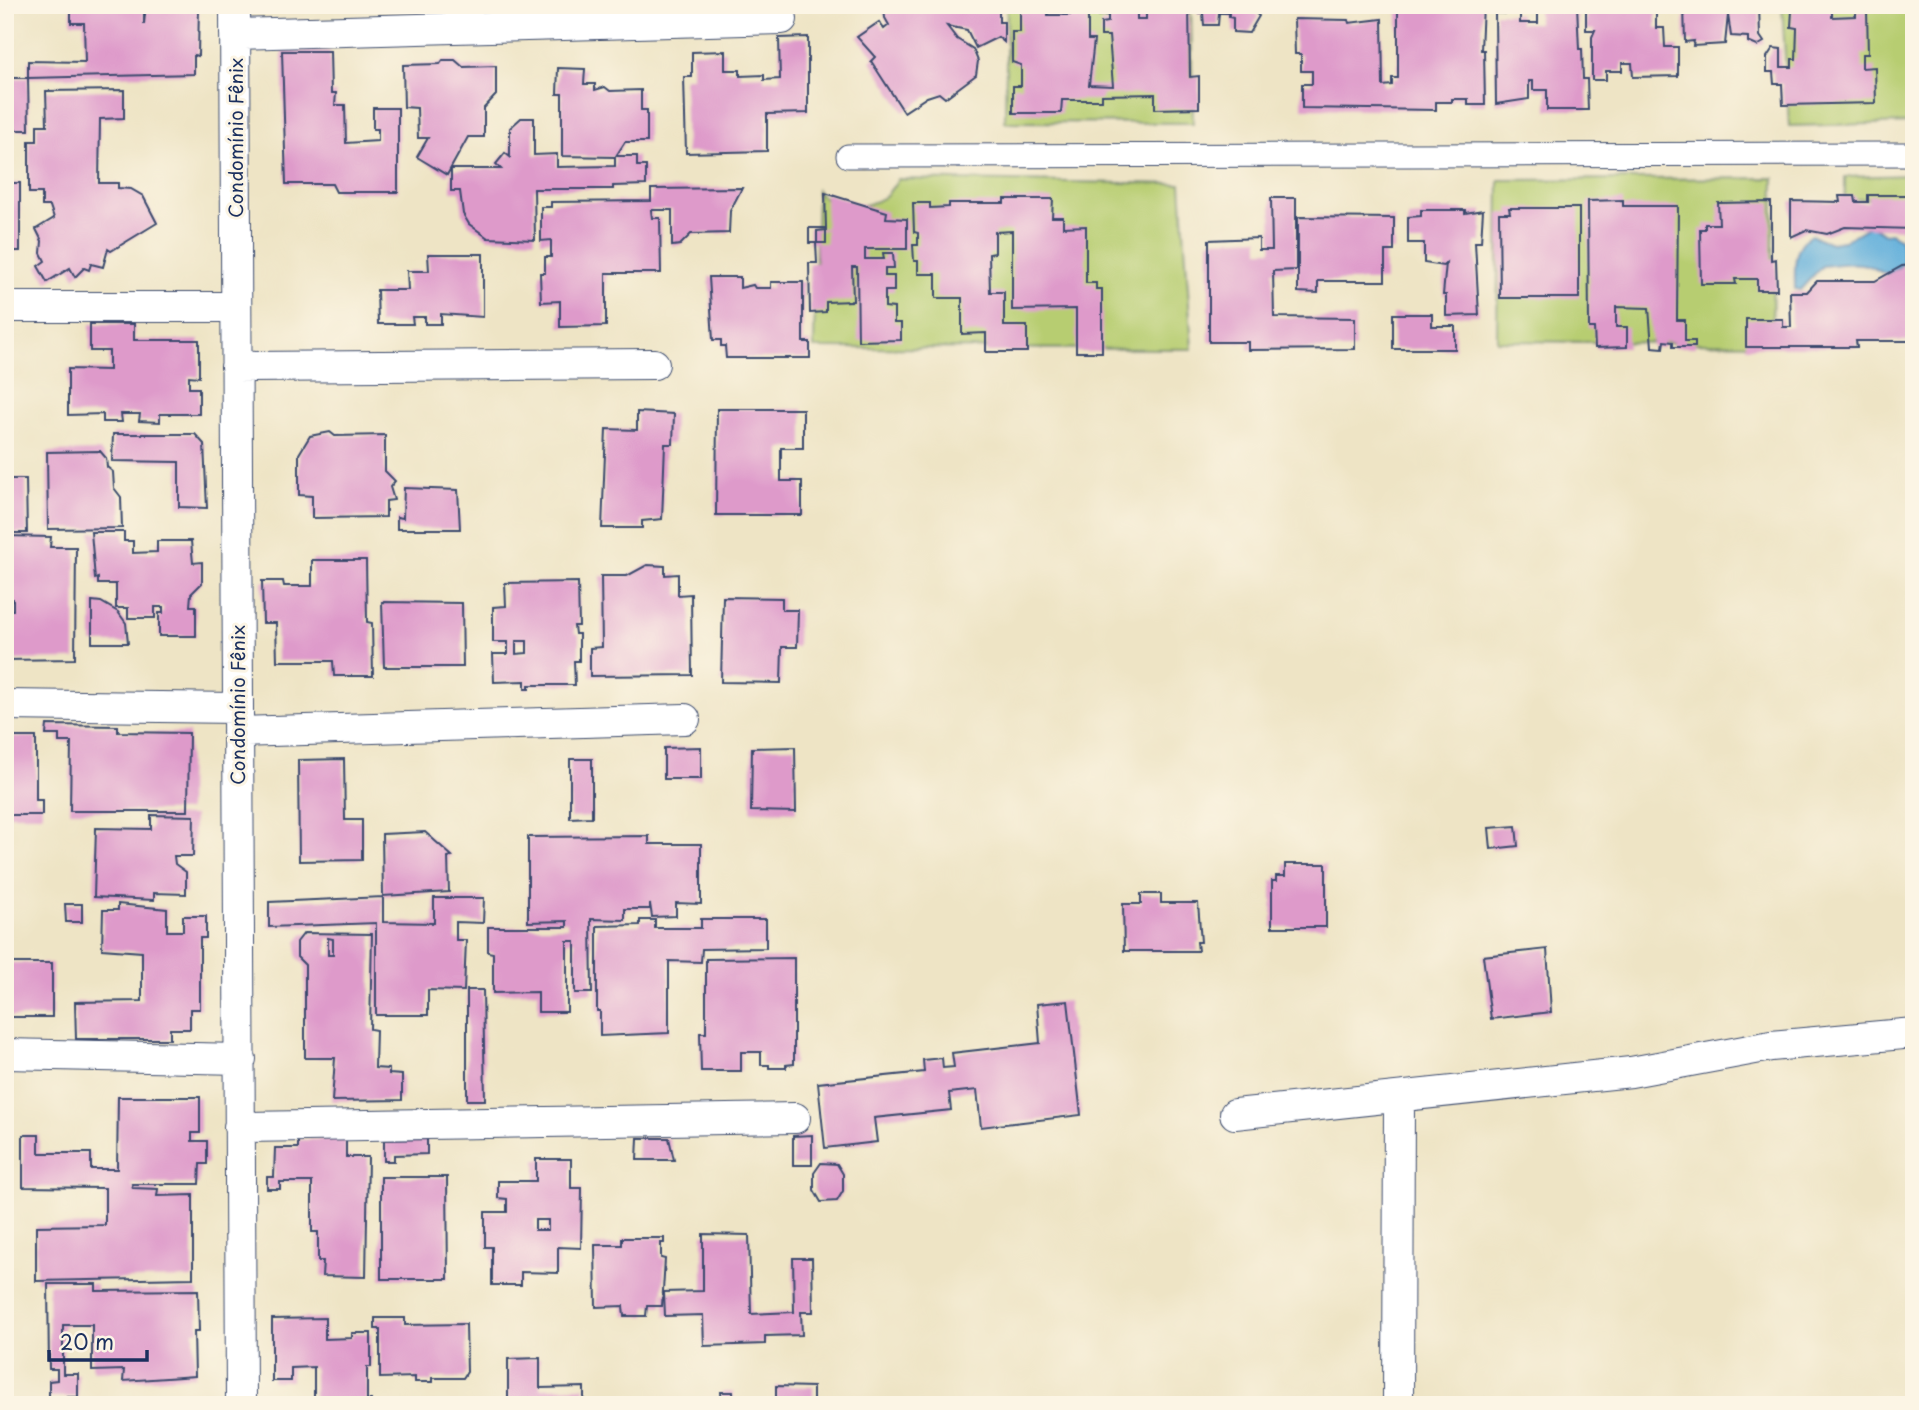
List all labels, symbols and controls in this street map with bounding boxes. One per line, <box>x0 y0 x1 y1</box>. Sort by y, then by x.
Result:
street label: Condomínio Fênix <box>221 58 249 218</box>
street label: Condomínio Fênix <box>223 625 251 785</box>
scale bar <box>49 1319 147 1363</box>
text: 20 m <box>60 1325 114 1357</box>

